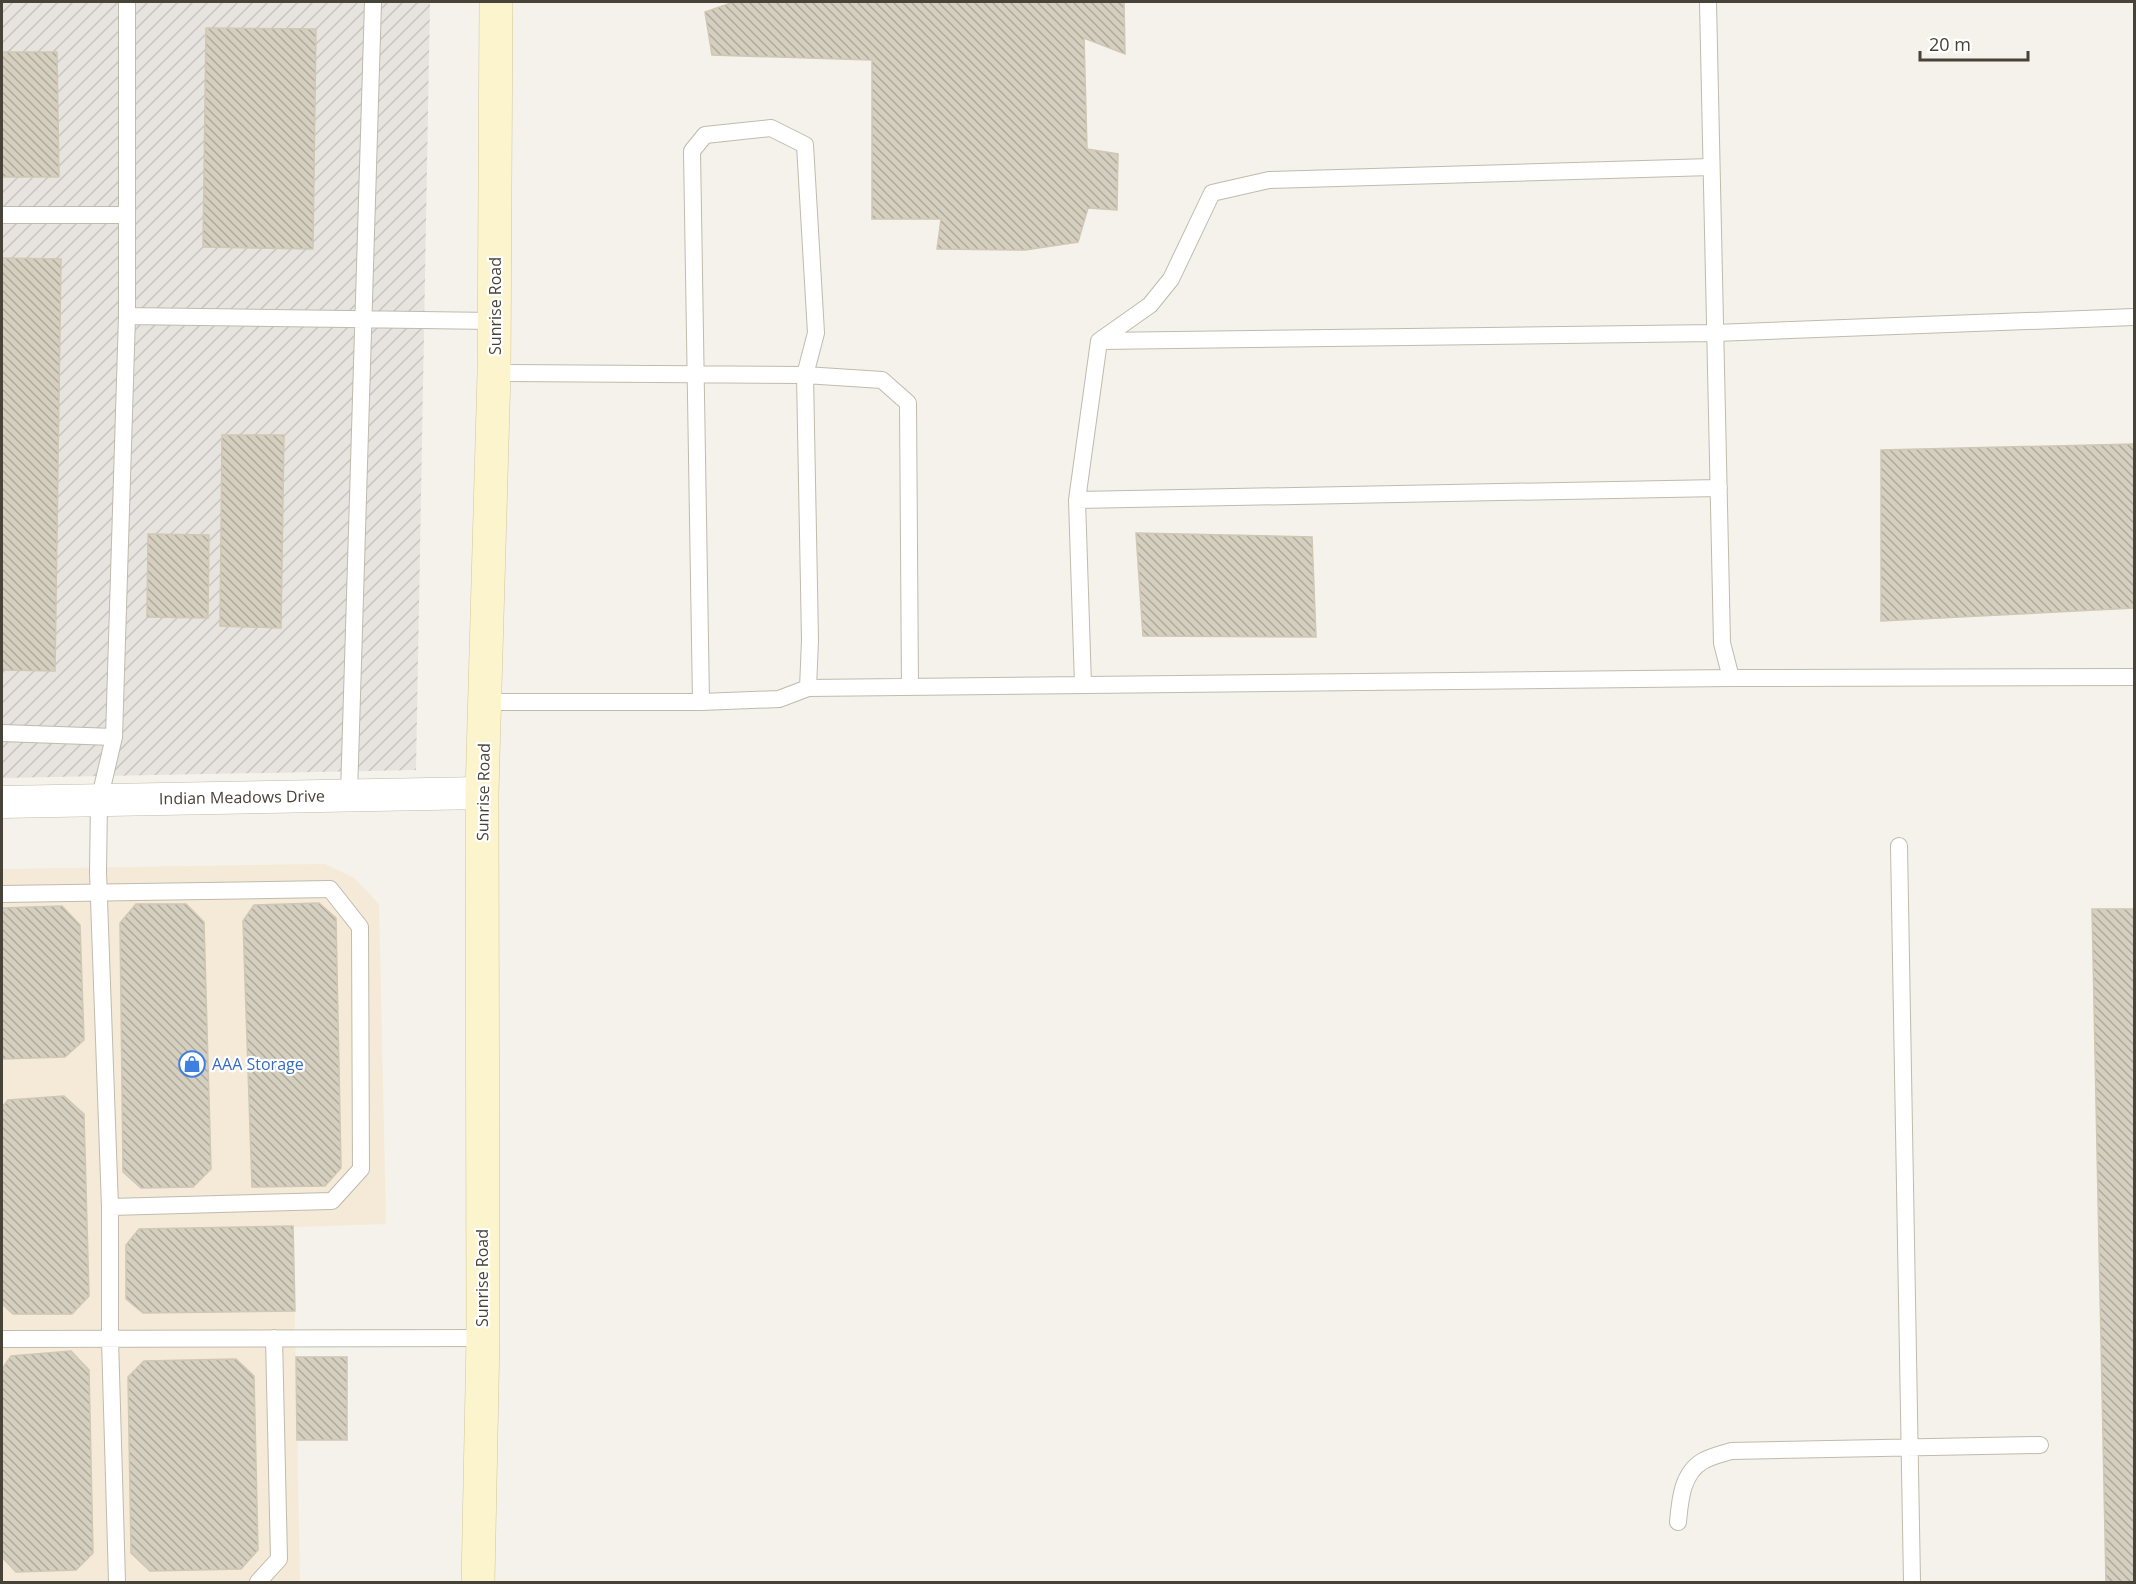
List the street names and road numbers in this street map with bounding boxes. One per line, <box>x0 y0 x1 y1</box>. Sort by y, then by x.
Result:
street label: Sunrise Road <box>484 257 506 355</box>
street label: Sunrise Road <box>471 743 495 841</box>
street label: Indian Meadows Drive <box>159 785 325 809</box>
street label: Sunrise Road <box>471 1229 493 1327</box>

